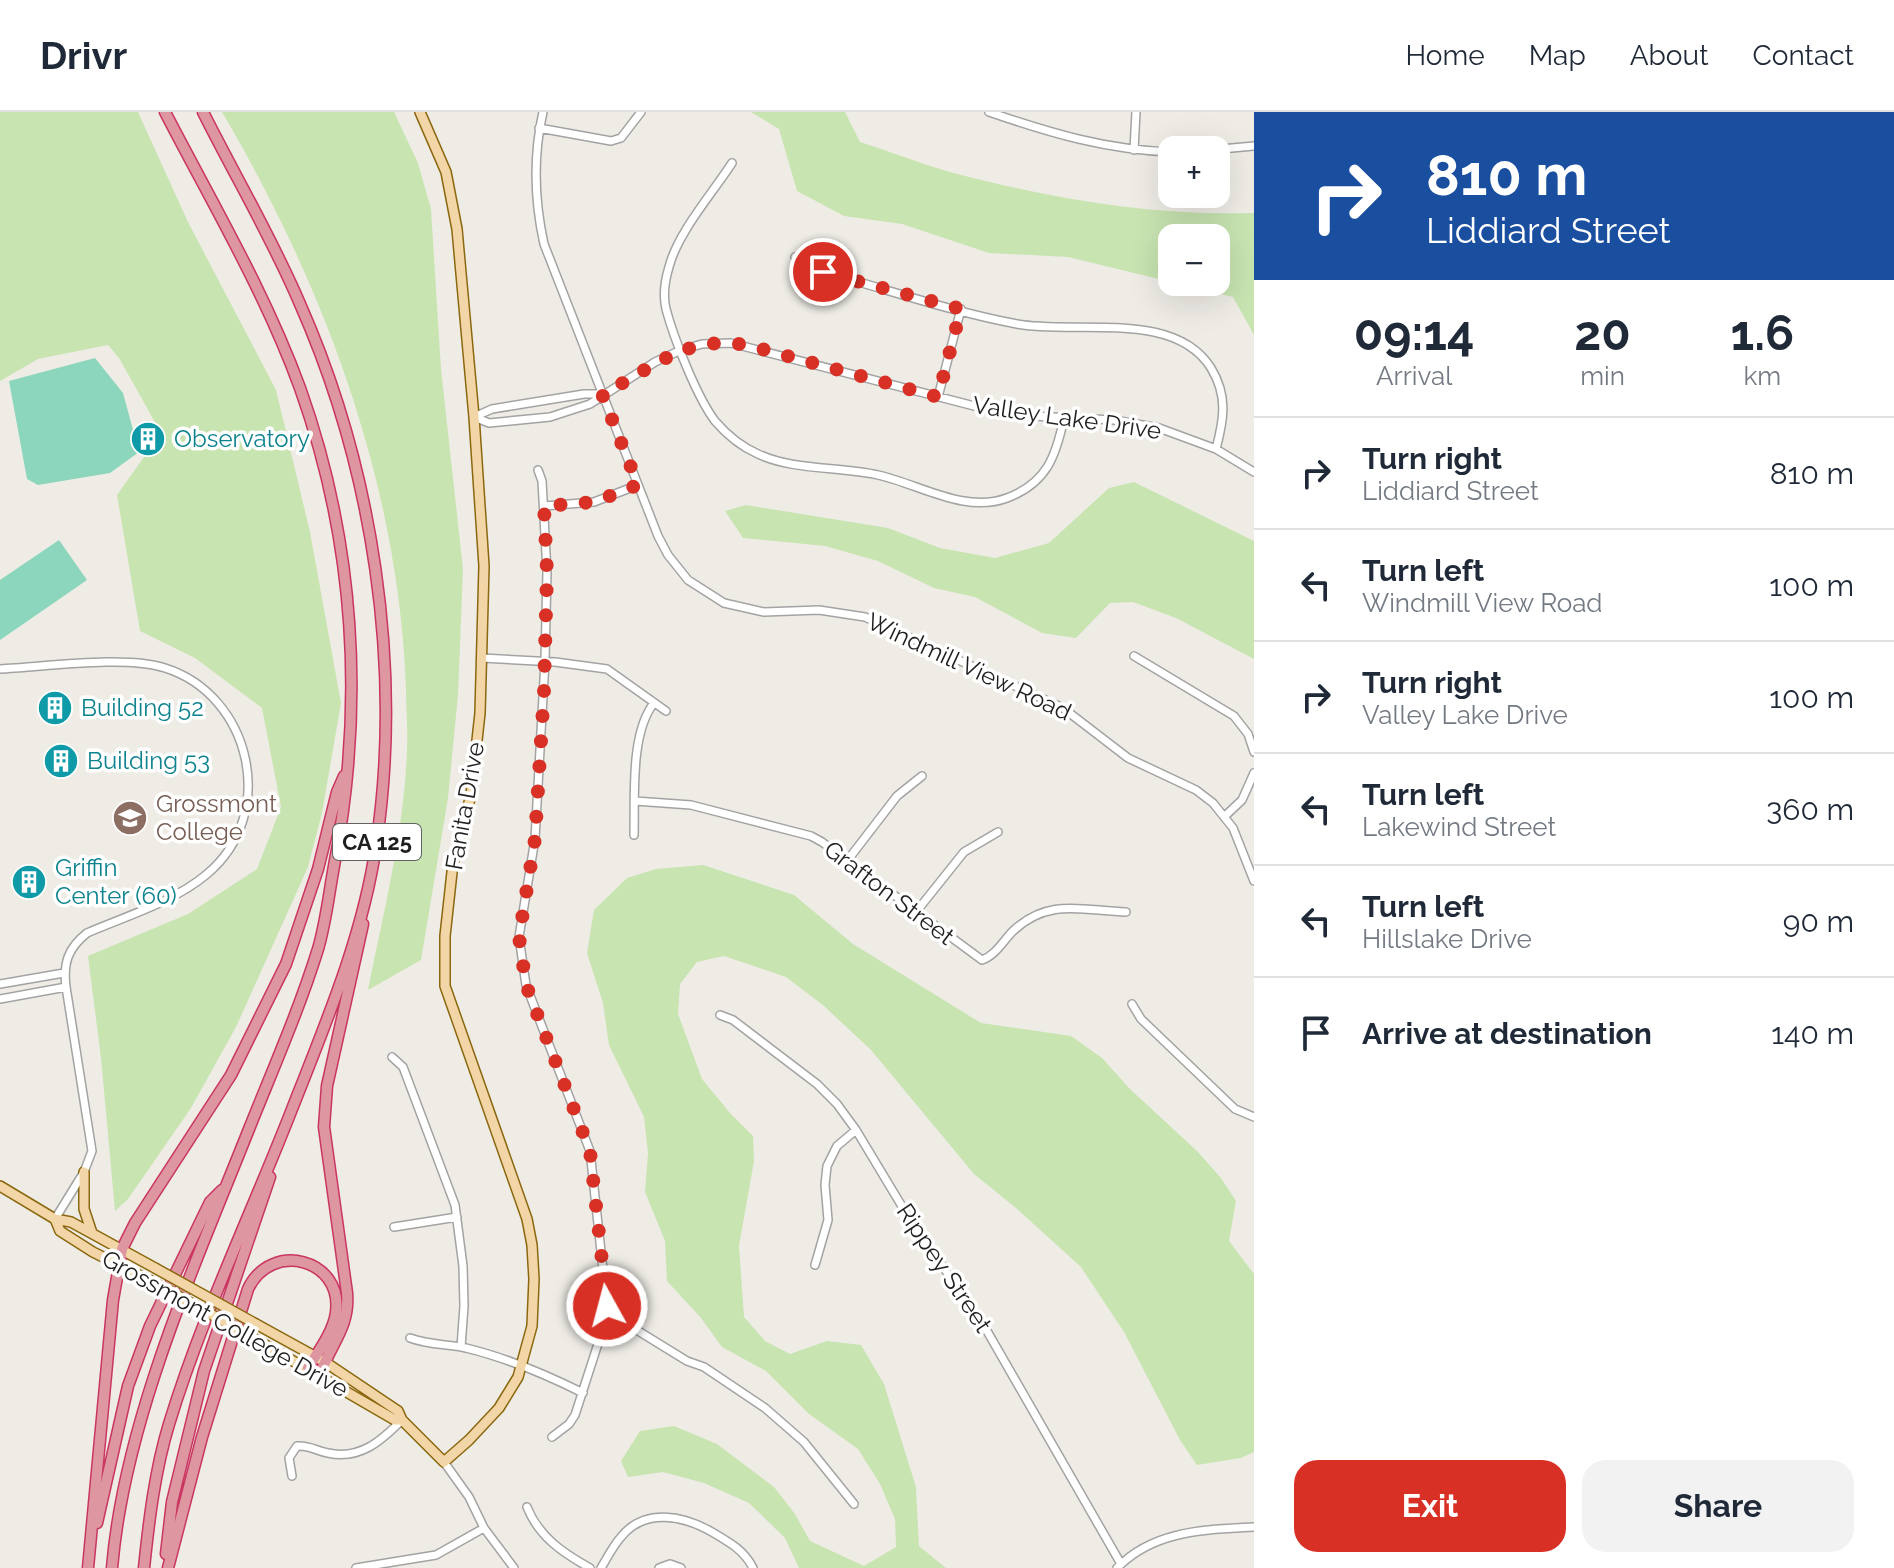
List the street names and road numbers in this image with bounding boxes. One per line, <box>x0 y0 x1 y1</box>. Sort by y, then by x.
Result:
street label: Valley Lake Drive <box>971 390 1163 445</box>
street label: Windmill View Road <box>862 606 1076 727</box>
street label: Fanita Drive <box>439 740 490 872</box>
road number: CA 125 <box>333 824 421 860</box>
street label: Grafton Street <box>819 834 960 951</box>
street label: Rippey Street <box>891 1198 998 1338</box>
street label: Grossmont College Drive <box>97 1244 354 1403</box>

